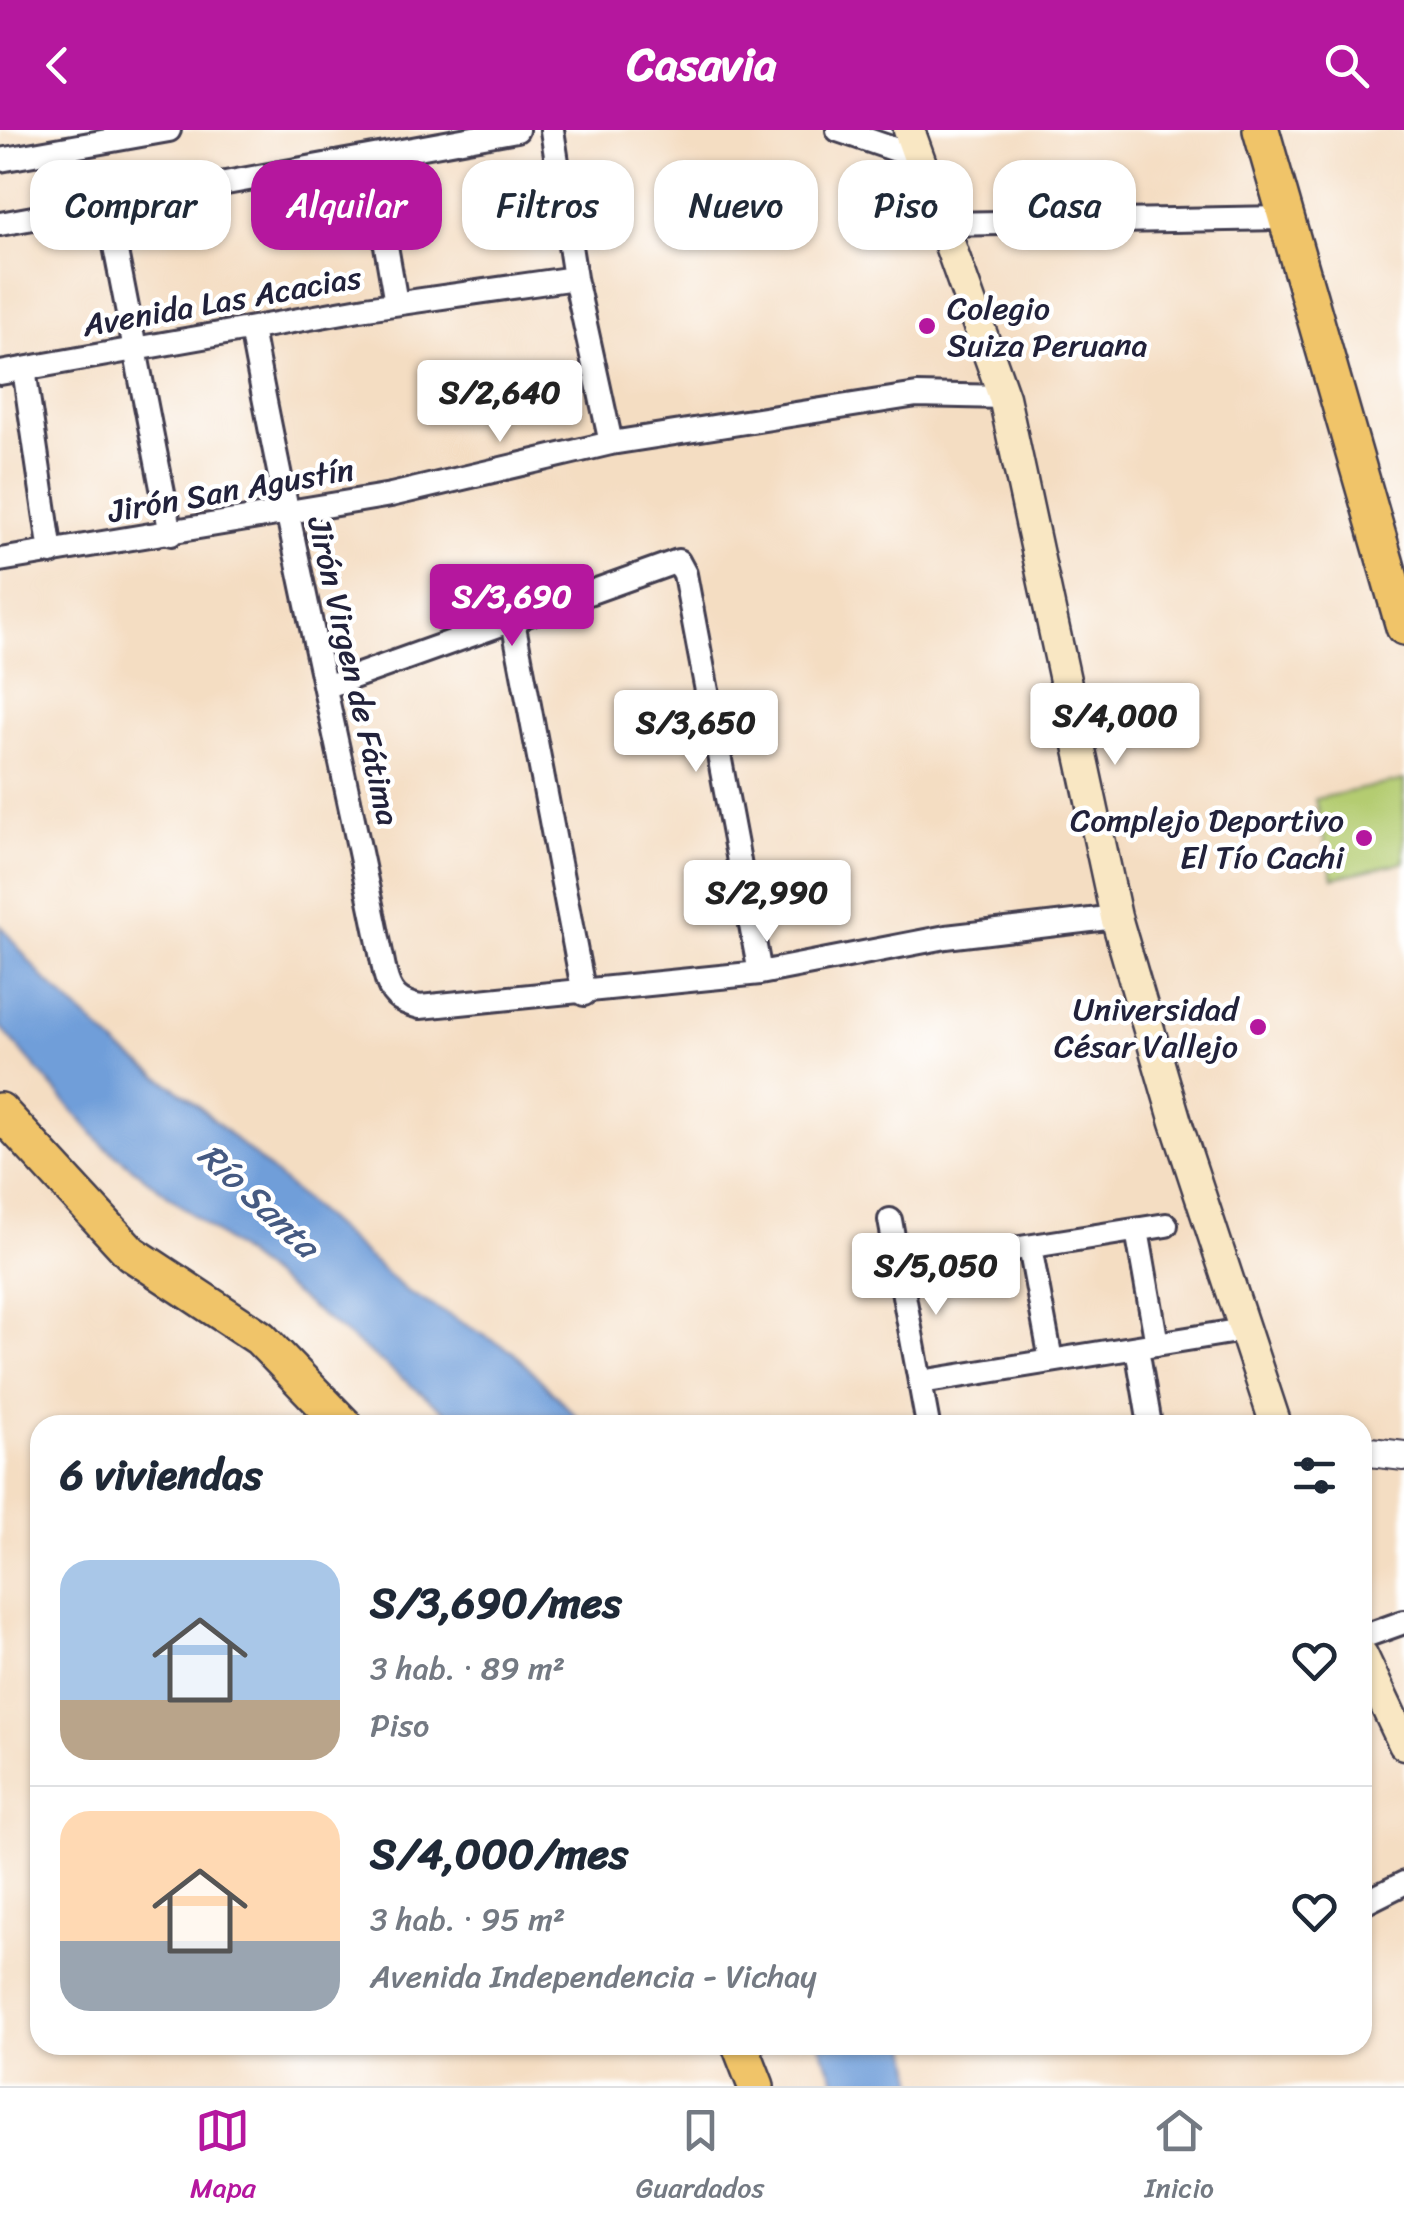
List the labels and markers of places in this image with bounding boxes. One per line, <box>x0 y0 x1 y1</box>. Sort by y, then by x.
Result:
place label: Colegio Suiza Peruana <box>947 280 1148 374</box>
marker: Colegio Suiza Peruana <box>916 315 938 337</box>
pin: S/2,640 <box>408 360 592 445</box>
pin: S/3,690 <box>420 564 604 649</box>
pin: S/4,000 <box>1023 683 1207 768</box>
pin: S/3,650 <box>604 690 788 775</box>
place label: Complejo Deportivo El Tío Cachi <box>1070 792 1345 886</box>
marker: Complejo Deportivo El Tío Cachi <box>1353 827 1375 849</box>
pin: S/2,990 <box>675 860 859 945</box>
place label: Universidad César Vallejo <box>1054 981 1240 1075</box>
marker: Universidad César Vallejo <box>1247 1016 1269 1038</box>
pin: S/5,050 <box>844 1233 1028 1318</box>

